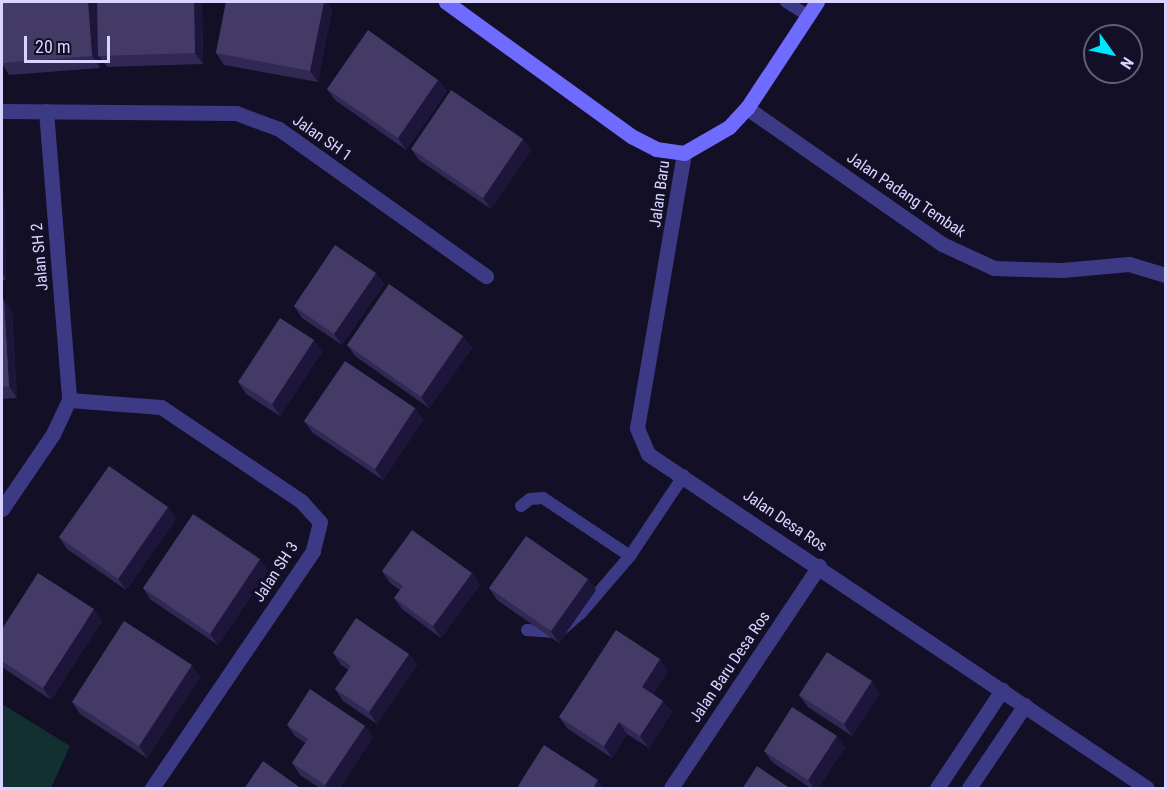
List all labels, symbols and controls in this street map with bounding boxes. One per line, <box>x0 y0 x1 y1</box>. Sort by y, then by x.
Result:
scale bar <box>27 24 112 62</box>
north arrow <box>1083 24 1143 84</box>
text: 20 m <box>35 36 70 57</box>
text: N <box>1116 54 1137 72</box>
street label: Jalan SH 1 <box>289 111 355 165</box>
street label: Jalan Padang Tembak <box>843 148 969 242</box>
street label: Jalan Baru <box>646 159 674 229</box>
street label: Jalan SH 2 <box>27 222 53 292</box>
street label: Jalan Desa Ros <box>739 486 831 556</box>
street label: Jalan SH 3 <box>249 538 303 606</box>
street label: Jalan Baru Desa Ros <box>686 608 774 726</box>

